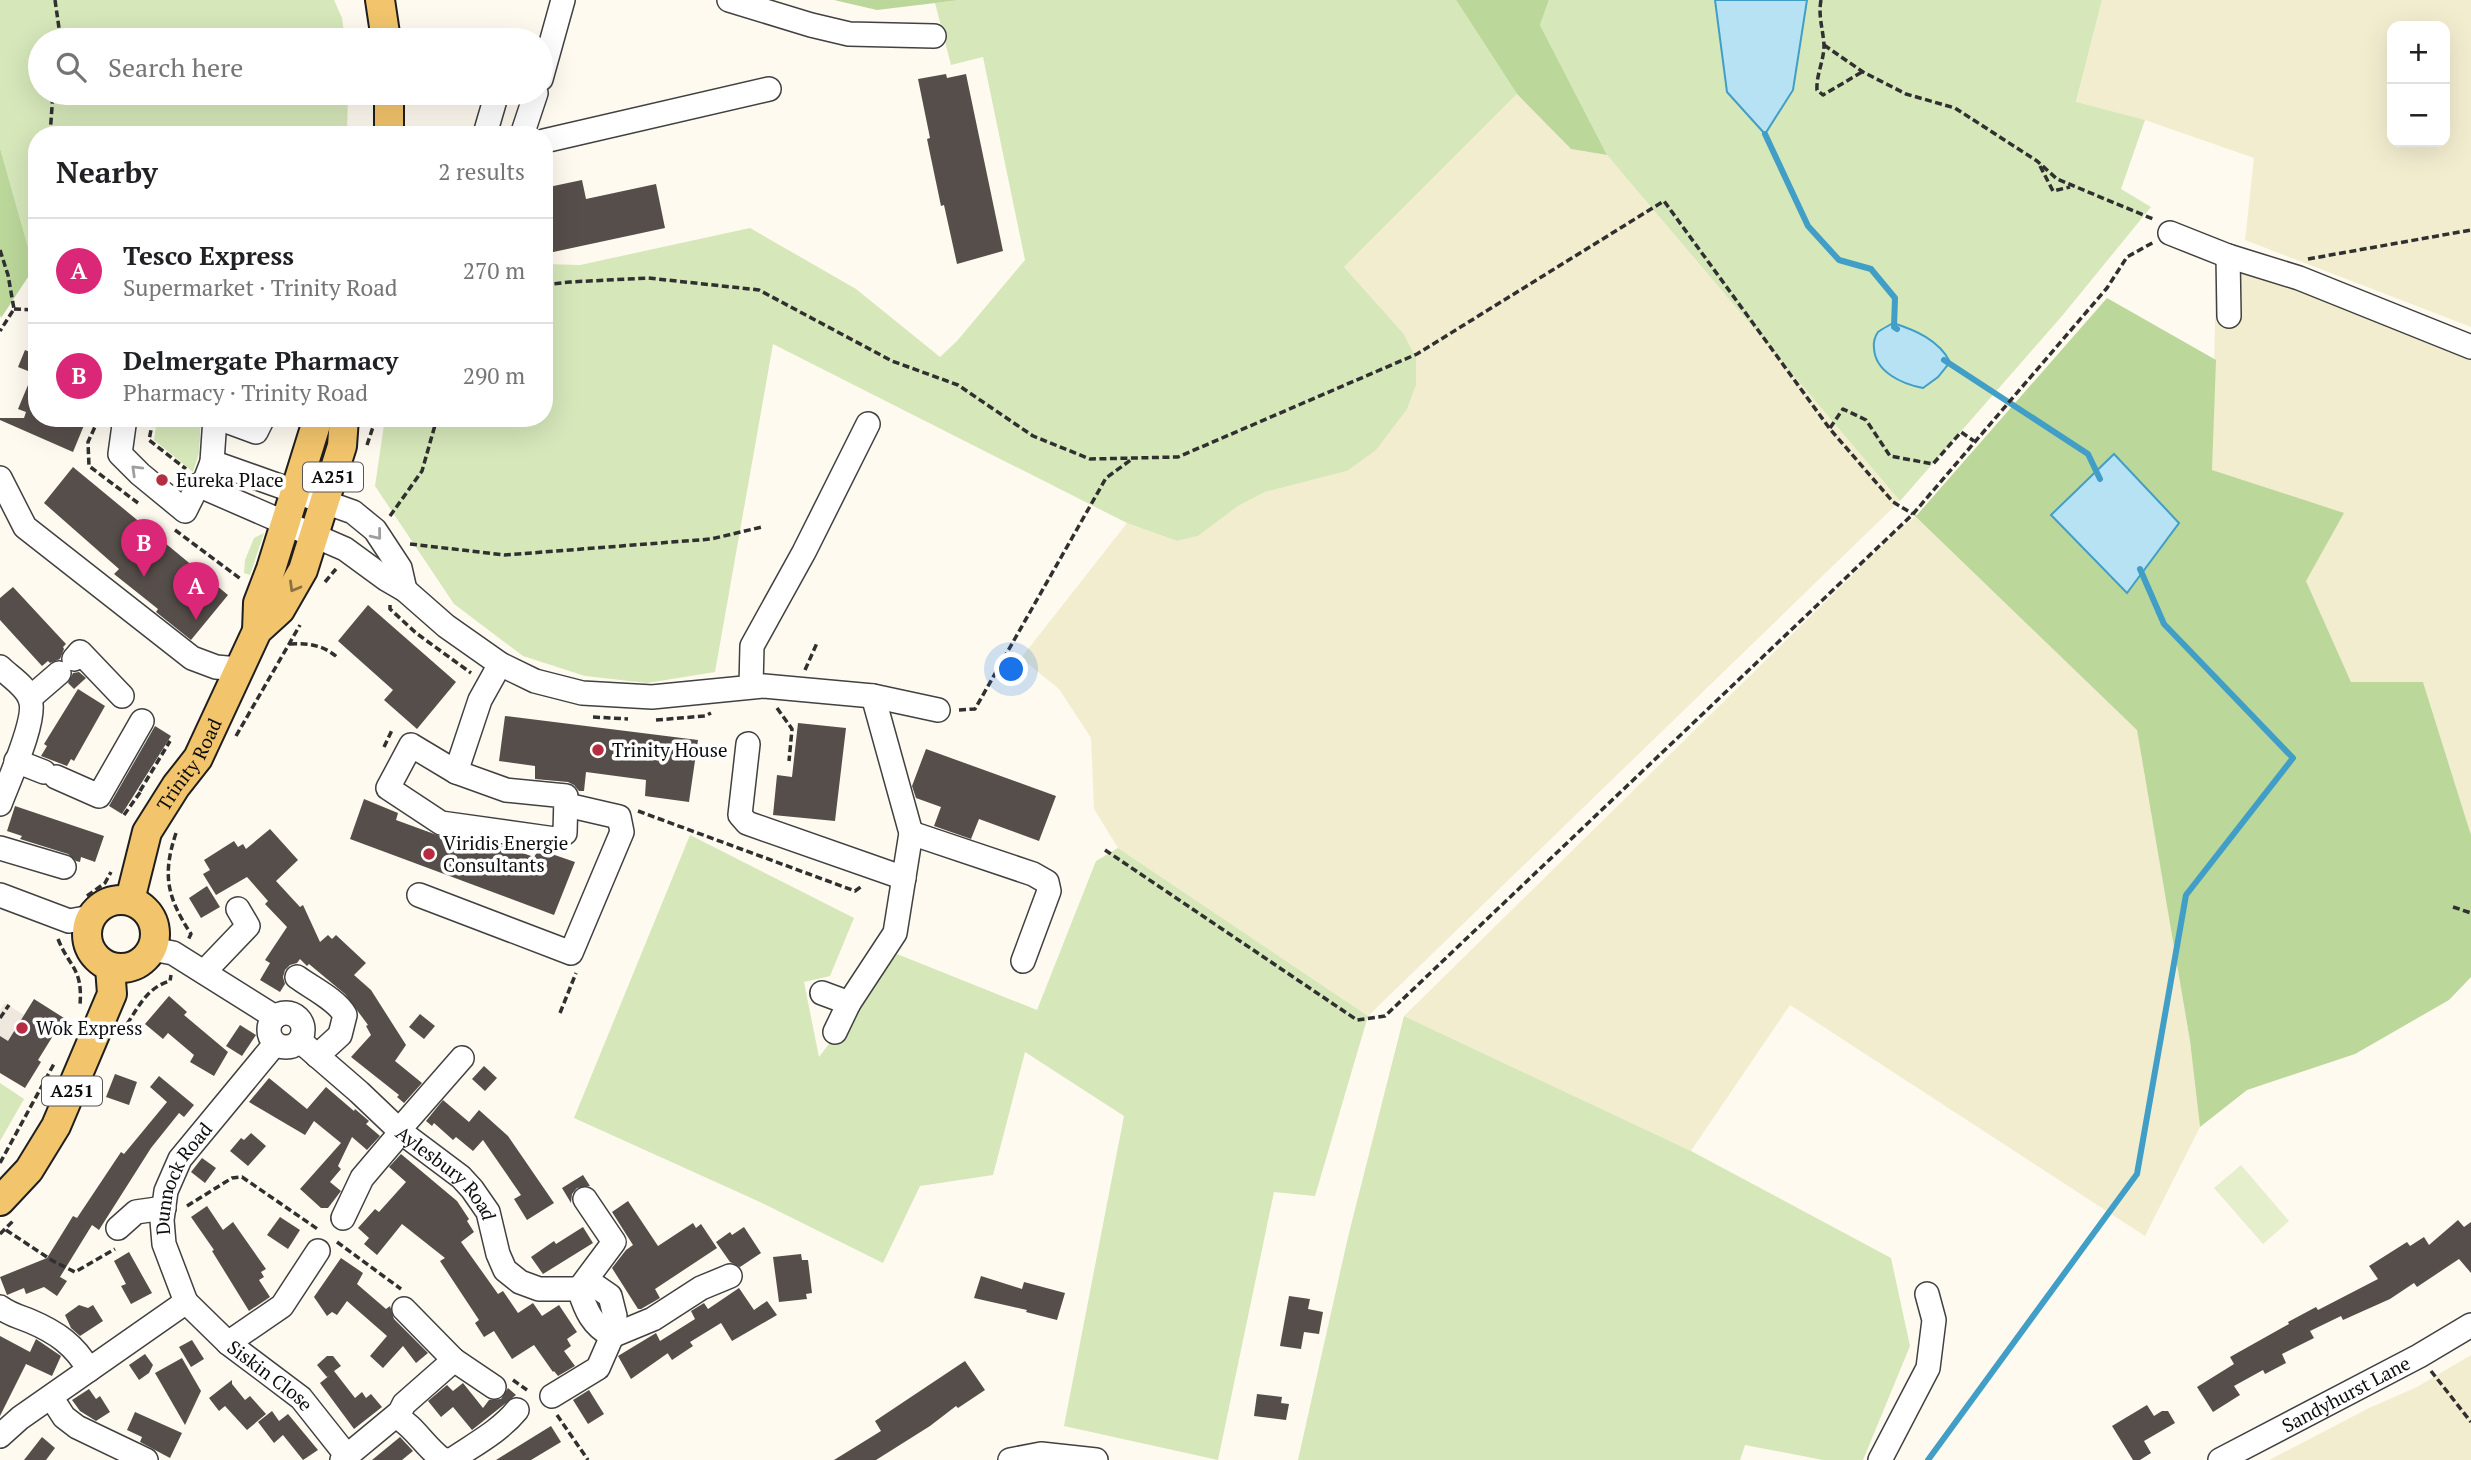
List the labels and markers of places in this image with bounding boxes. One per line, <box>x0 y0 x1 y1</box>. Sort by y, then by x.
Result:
place label: Eureka Place <box>176 467 284 492</box>
marker: Eureka Place <box>154 472 170 488</box>
pin: B <box>121 519 167 577</box>
pin: A <box>173 562 219 620</box>
place label: Trinity House <box>612 737 727 762</box>
marker: Trinity House <box>590 742 606 758</box>
place label: Viridis Energie Consultants <box>443 830 568 877</box>
marker: Viridis Energie Consultants <box>421 846 437 862</box>
place label: Wok Express <box>36 1015 142 1040</box>
marker: Wok Express <box>14 1020 30 1036</box>

